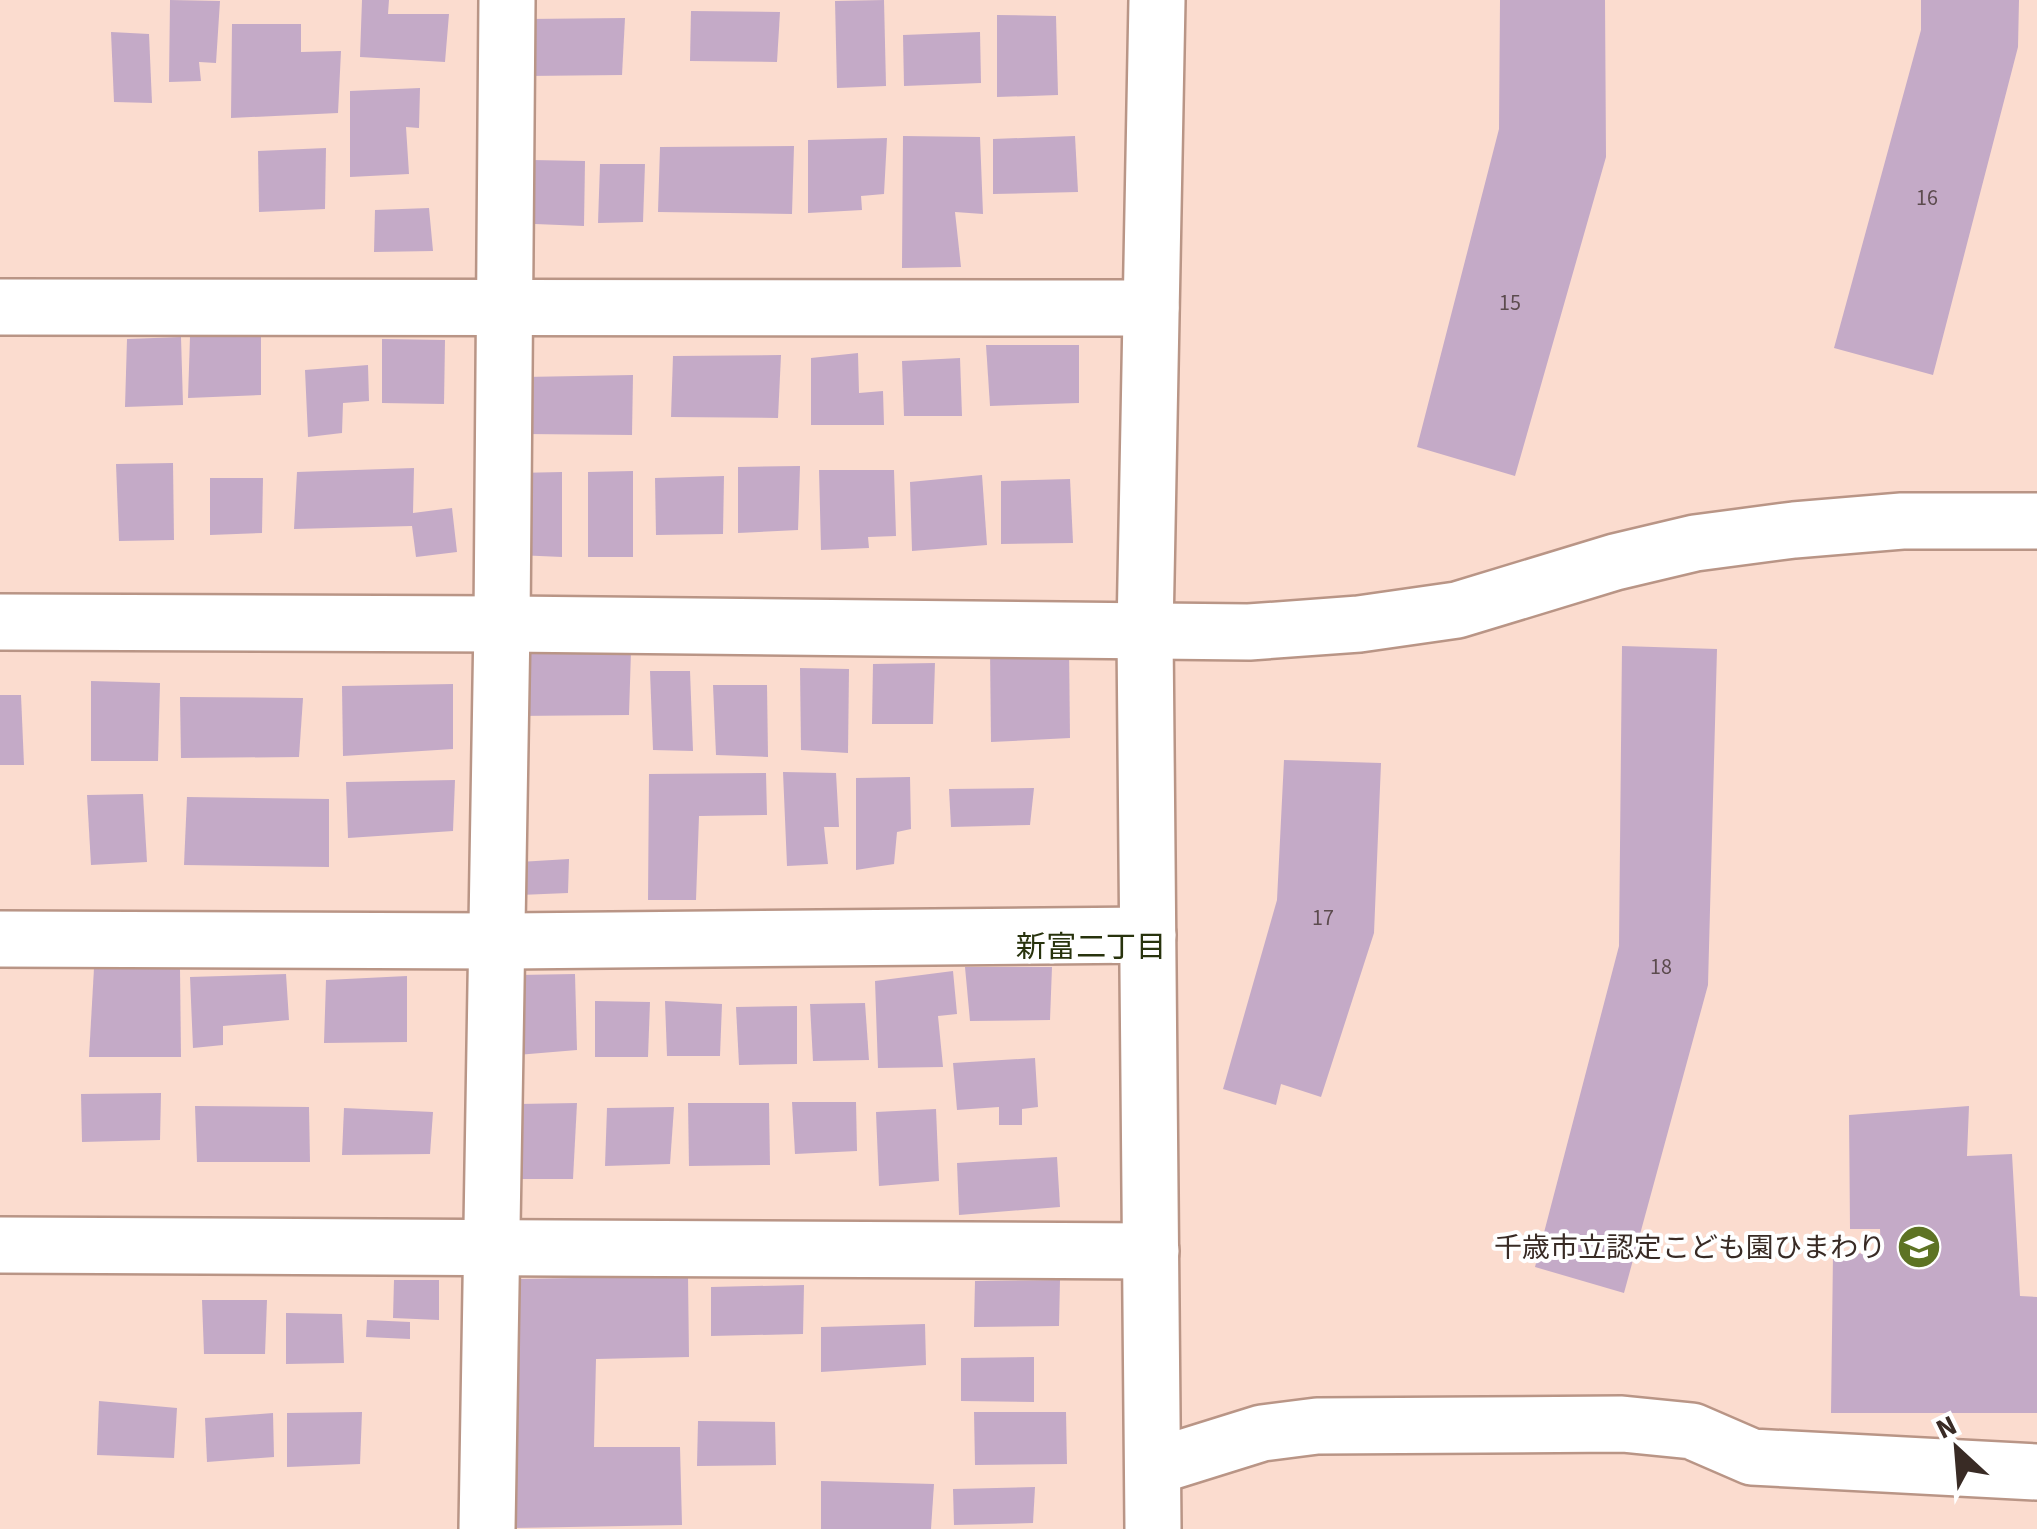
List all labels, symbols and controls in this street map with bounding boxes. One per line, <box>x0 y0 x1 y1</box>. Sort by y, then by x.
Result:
house number: 16 <box>1916 182 1938 214</box>
house number: 15 <box>1499 287 1521 319</box>
house number: 17 <box>1312 902 1334 934</box>
district label: 新富二丁目 <box>1016 926 1166 969</box>
house number: 18 <box>1650 951 1672 983</box>
school or university icon: 千歳市立認定こども園ひまわり <box>1896 1224 1942 1270</box>
place label: 千歳市立認定こども園ひまわり <box>1494 1228 1886 1268</box>
north arrow <box>1907 1399 2007 1499</box>
text: N <box>1929 1405 1964 1449</box>

